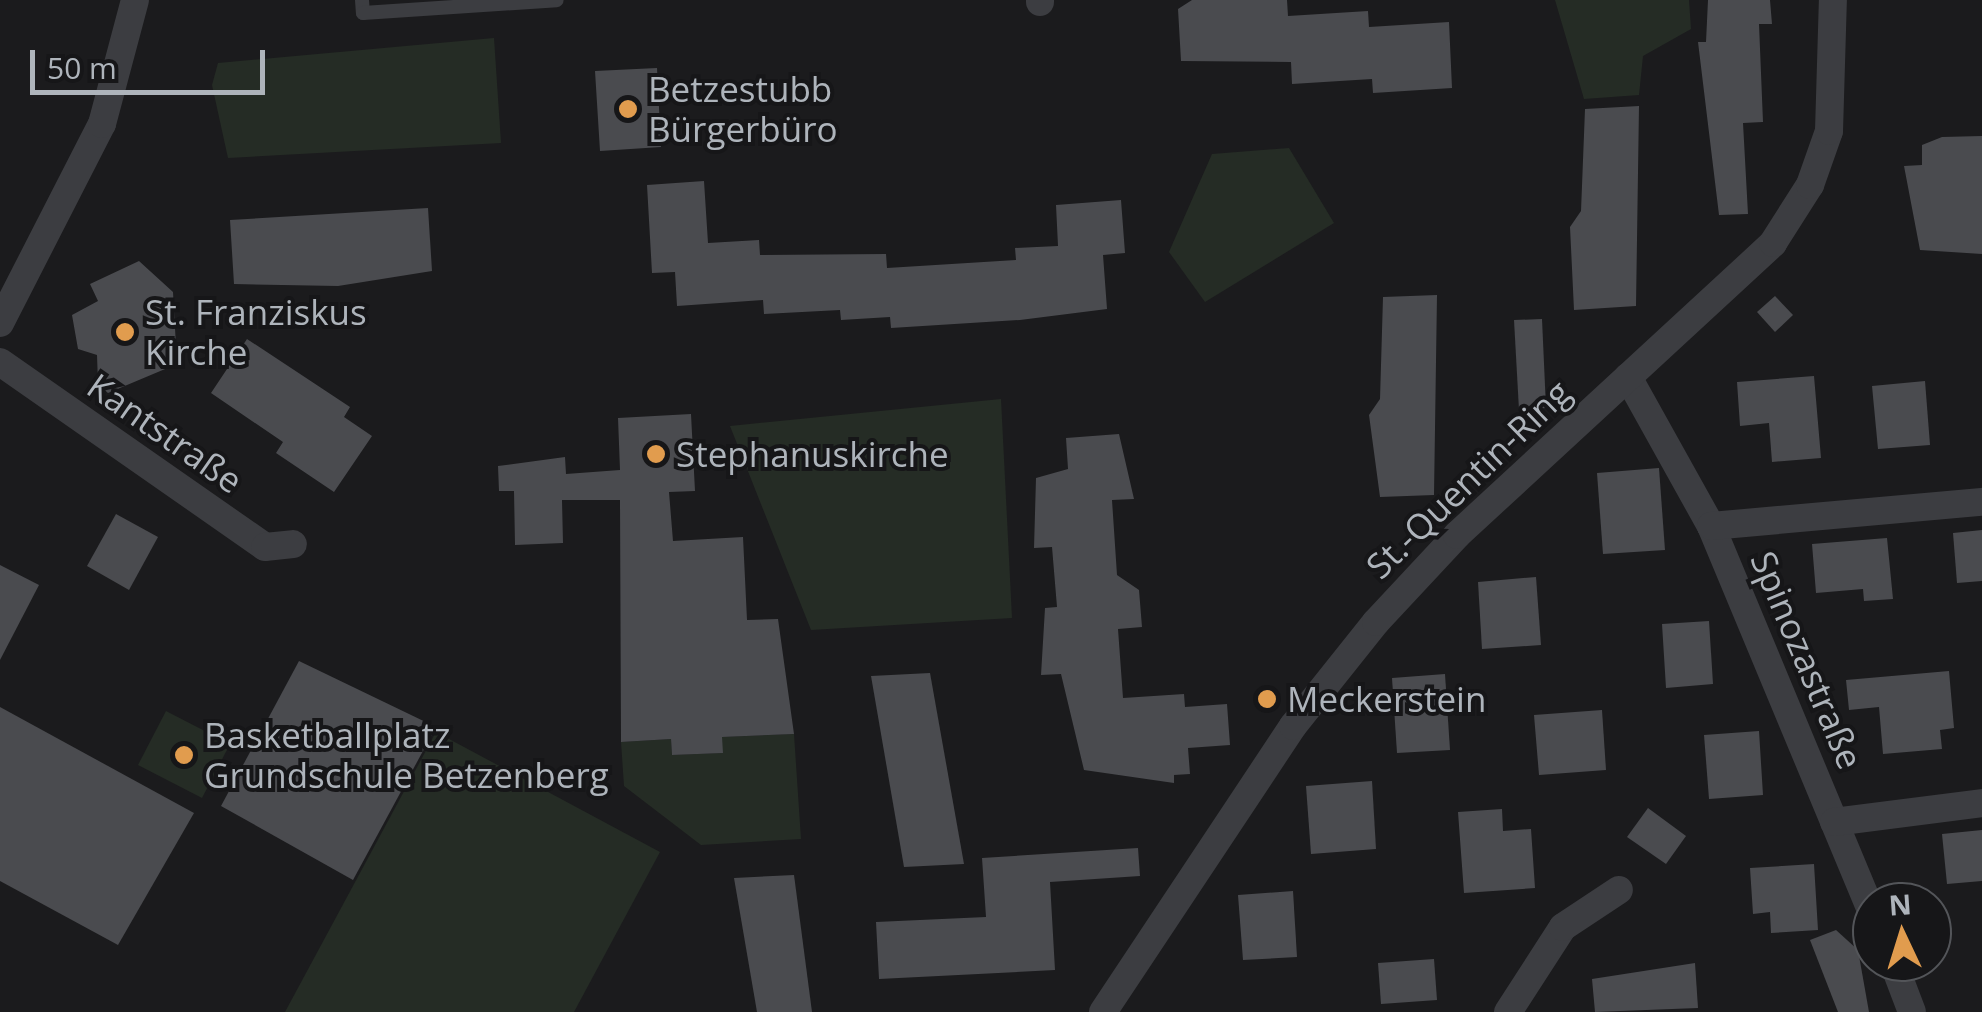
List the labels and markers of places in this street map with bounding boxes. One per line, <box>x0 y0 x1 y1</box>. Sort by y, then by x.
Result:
place label: Betzestubb Bürgerbüro <box>648 68 838 150</box>
marker: Betzestubb Bürgerbüro <box>617 98 639 120</box>
place label: St. Franziskus Kirche <box>145 291 367 373</box>
marker: St. Franziskus Kirche <box>114 321 136 343</box>
place label: Stephanuskirche <box>676 433 949 475</box>
marker: Stephanuskirche <box>645 443 667 465</box>
place label: Meckerstein <box>1287 678 1486 720</box>
marker: Meckerstein <box>1256 688 1278 710</box>
place label: Basketballplatz Grundschule Betzenberg <box>204 714 609 796</box>
marker: Basketballplatz Grundschule Betzenberg <box>173 744 195 766</box>

